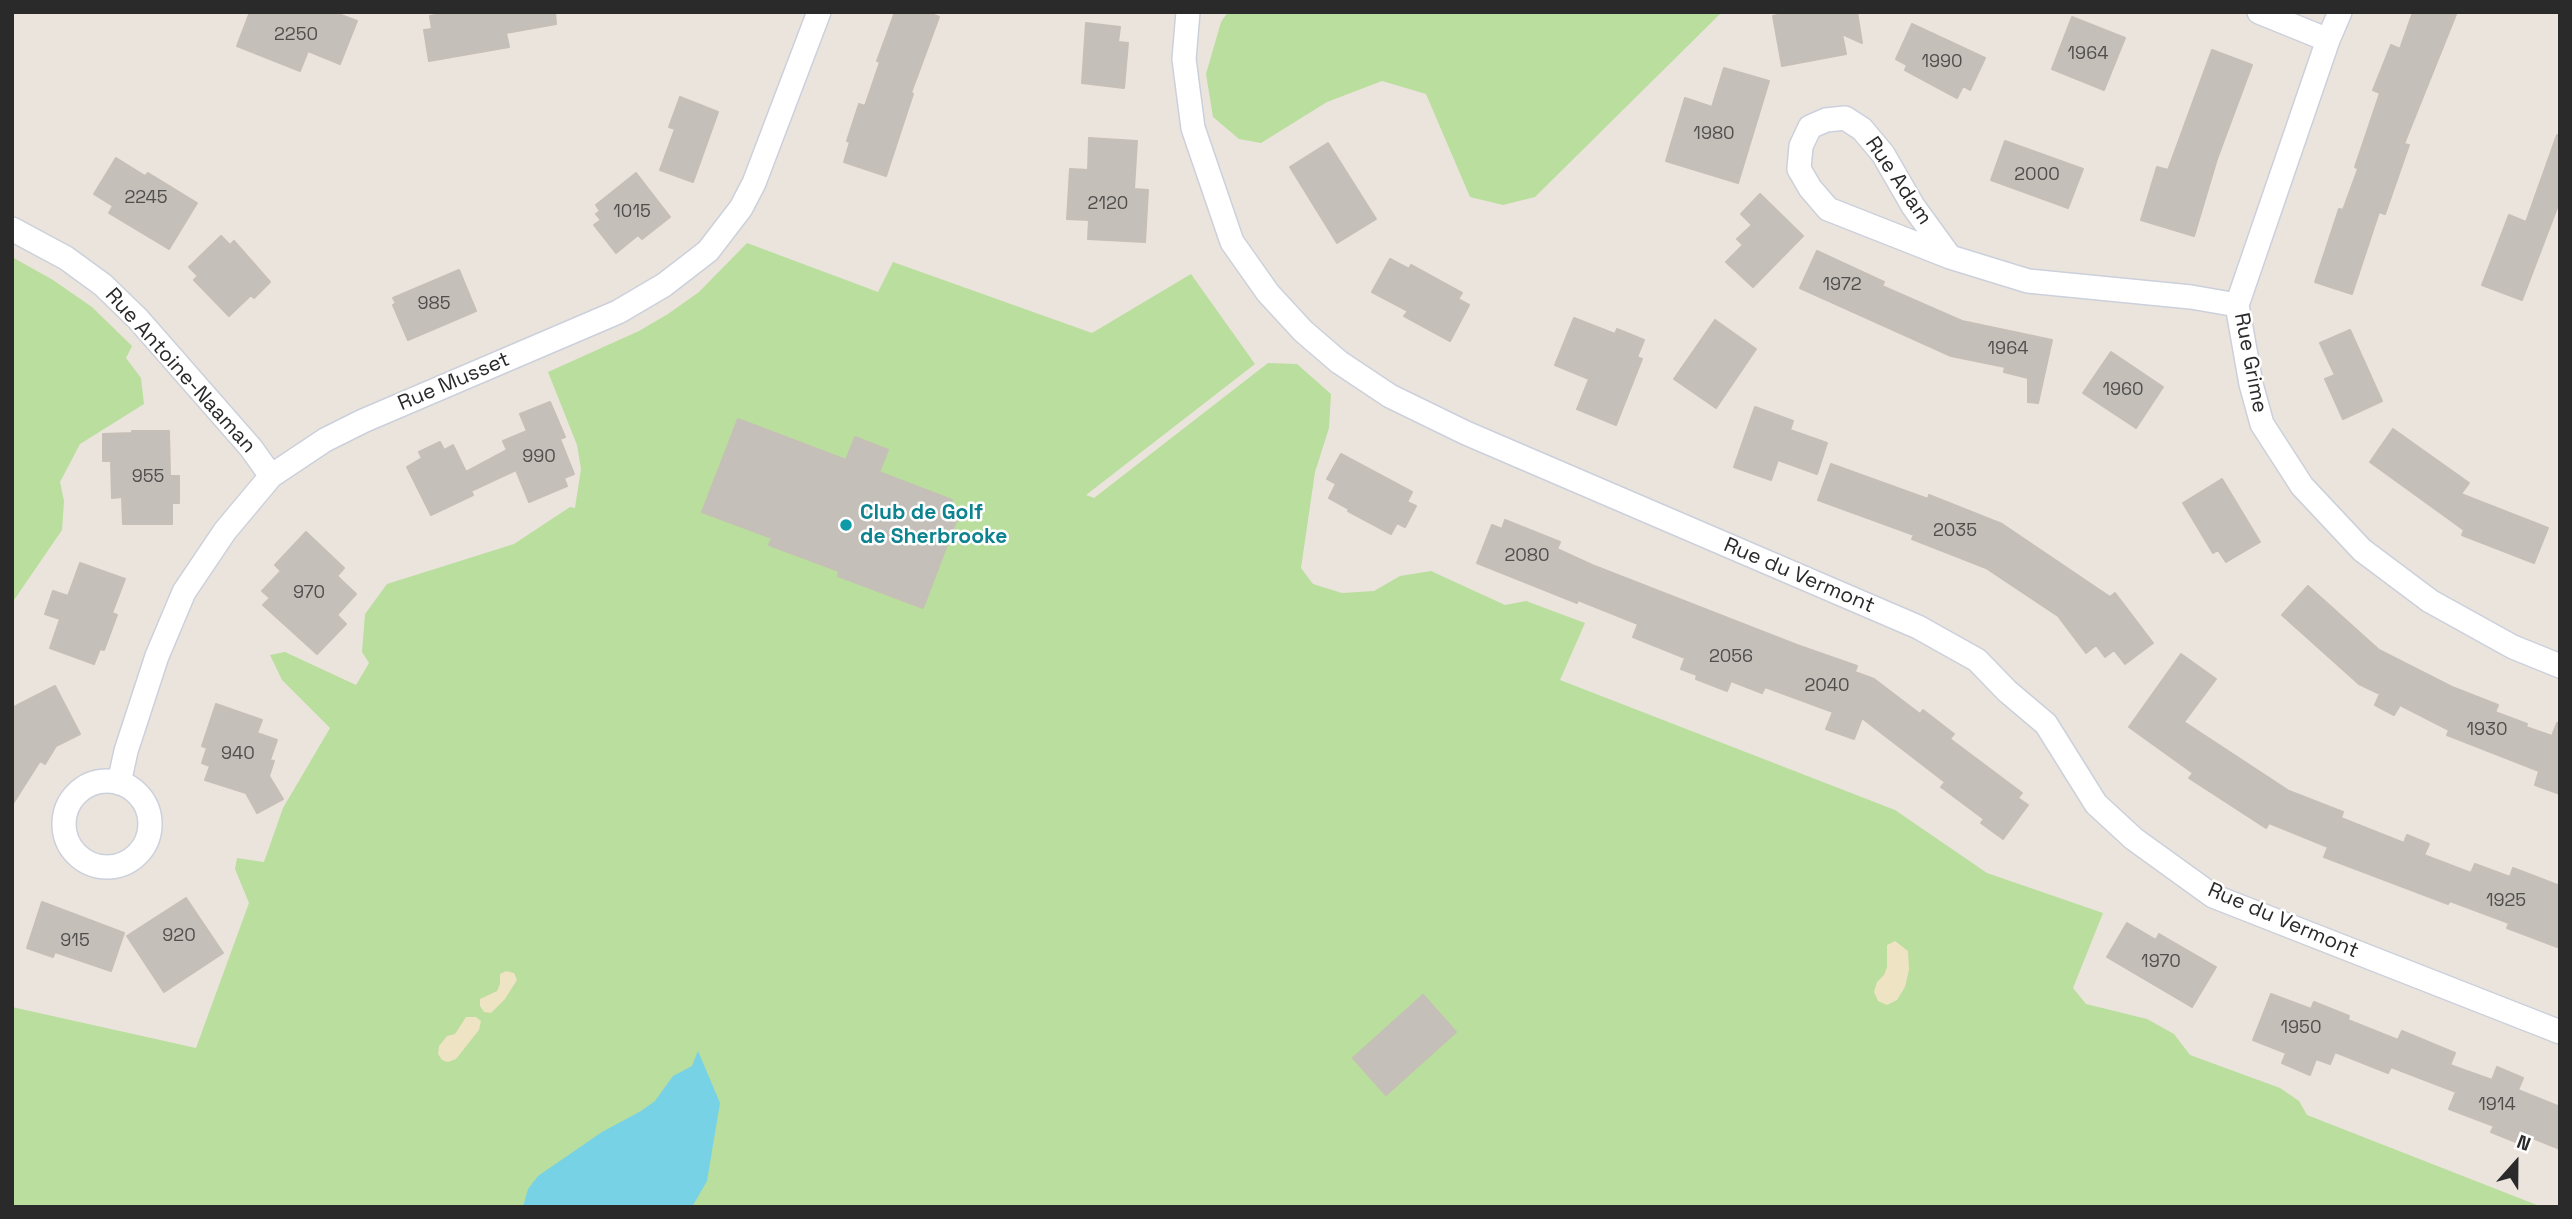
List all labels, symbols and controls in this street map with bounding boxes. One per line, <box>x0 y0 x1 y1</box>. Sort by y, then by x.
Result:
house number: 2250 <box>274 24 318 46</box>
house number: 1964 <box>2068 43 2108 65</box>
house number: 1990 <box>1921 51 1963 73</box>
house number: 1980 <box>1693 123 1735 145</box>
street label: Rue Adam <box>1859 132 1937 230</box>
house number: 2000 <box>2014 164 2060 186</box>
house number: 2245 <box>124 187 168 209</box>
house number: 2120 <box>1088 193 1128 215</box>
house number: 1015 <box>613 201 651 223</box>
house number: 1972 <box>1822 274 1862 296</box>
street label: Rue Antoine-Naaman <box>99 283 261 459</box>
house number: 985 <box>417 293 451 315</box>
street label: Rue Grime <box>2228 311 2272 415</box>
house number: 1964 <box>1988 338 2028 360</box>
street label: Rue Musset <box>394 347 514 417</box>
house number: 1960 <box>2102 379 2144 401</box>
house number: 990 <box>522 446 556 468</box>
house number: 955 <box>132 466 164 488</box>
place label: Club de Golf de Sherbrooke <box>860 500 1007 550</box>
marker: Club de Golf de Sherbrooke <box>838 517 854 533</box>
house number: 2035 <box>1933 520 1977 542</box>
street label: Rue du Vermont <box>1720 533 1878 619</box>
house number: 2080 <box>1504 545 1550 567</box>
house number: 970 <box>293 582 325 604</box>
house number: 2056 <box>1709 646 1753 668</box>
house number: 2040 <box>1804 675 1850 697</box>
house number: 1930 <box>2467 719 2507 741</box>
house number: 940 <box>221 743 255 765</box>
street label: Rue du Vermont <box>2204 878 2362 964</box>
house number: 1925 <box>2486 890 2526 912</box>
house number: 920 <box>162 925 196 947</box>
house number: 915 <box>60 930 90 952</box>
house number: 1970 <box>2141 951 2181 973</box>
house number: 1950 <box>2281 1017 2321 1039</box>
house number: 1914 <box>2478 1094 2516 1116</box>
north arrow <box>2481 1128 2551 1198</box>
text: N <box>2513 1129 2534 1157</box>

